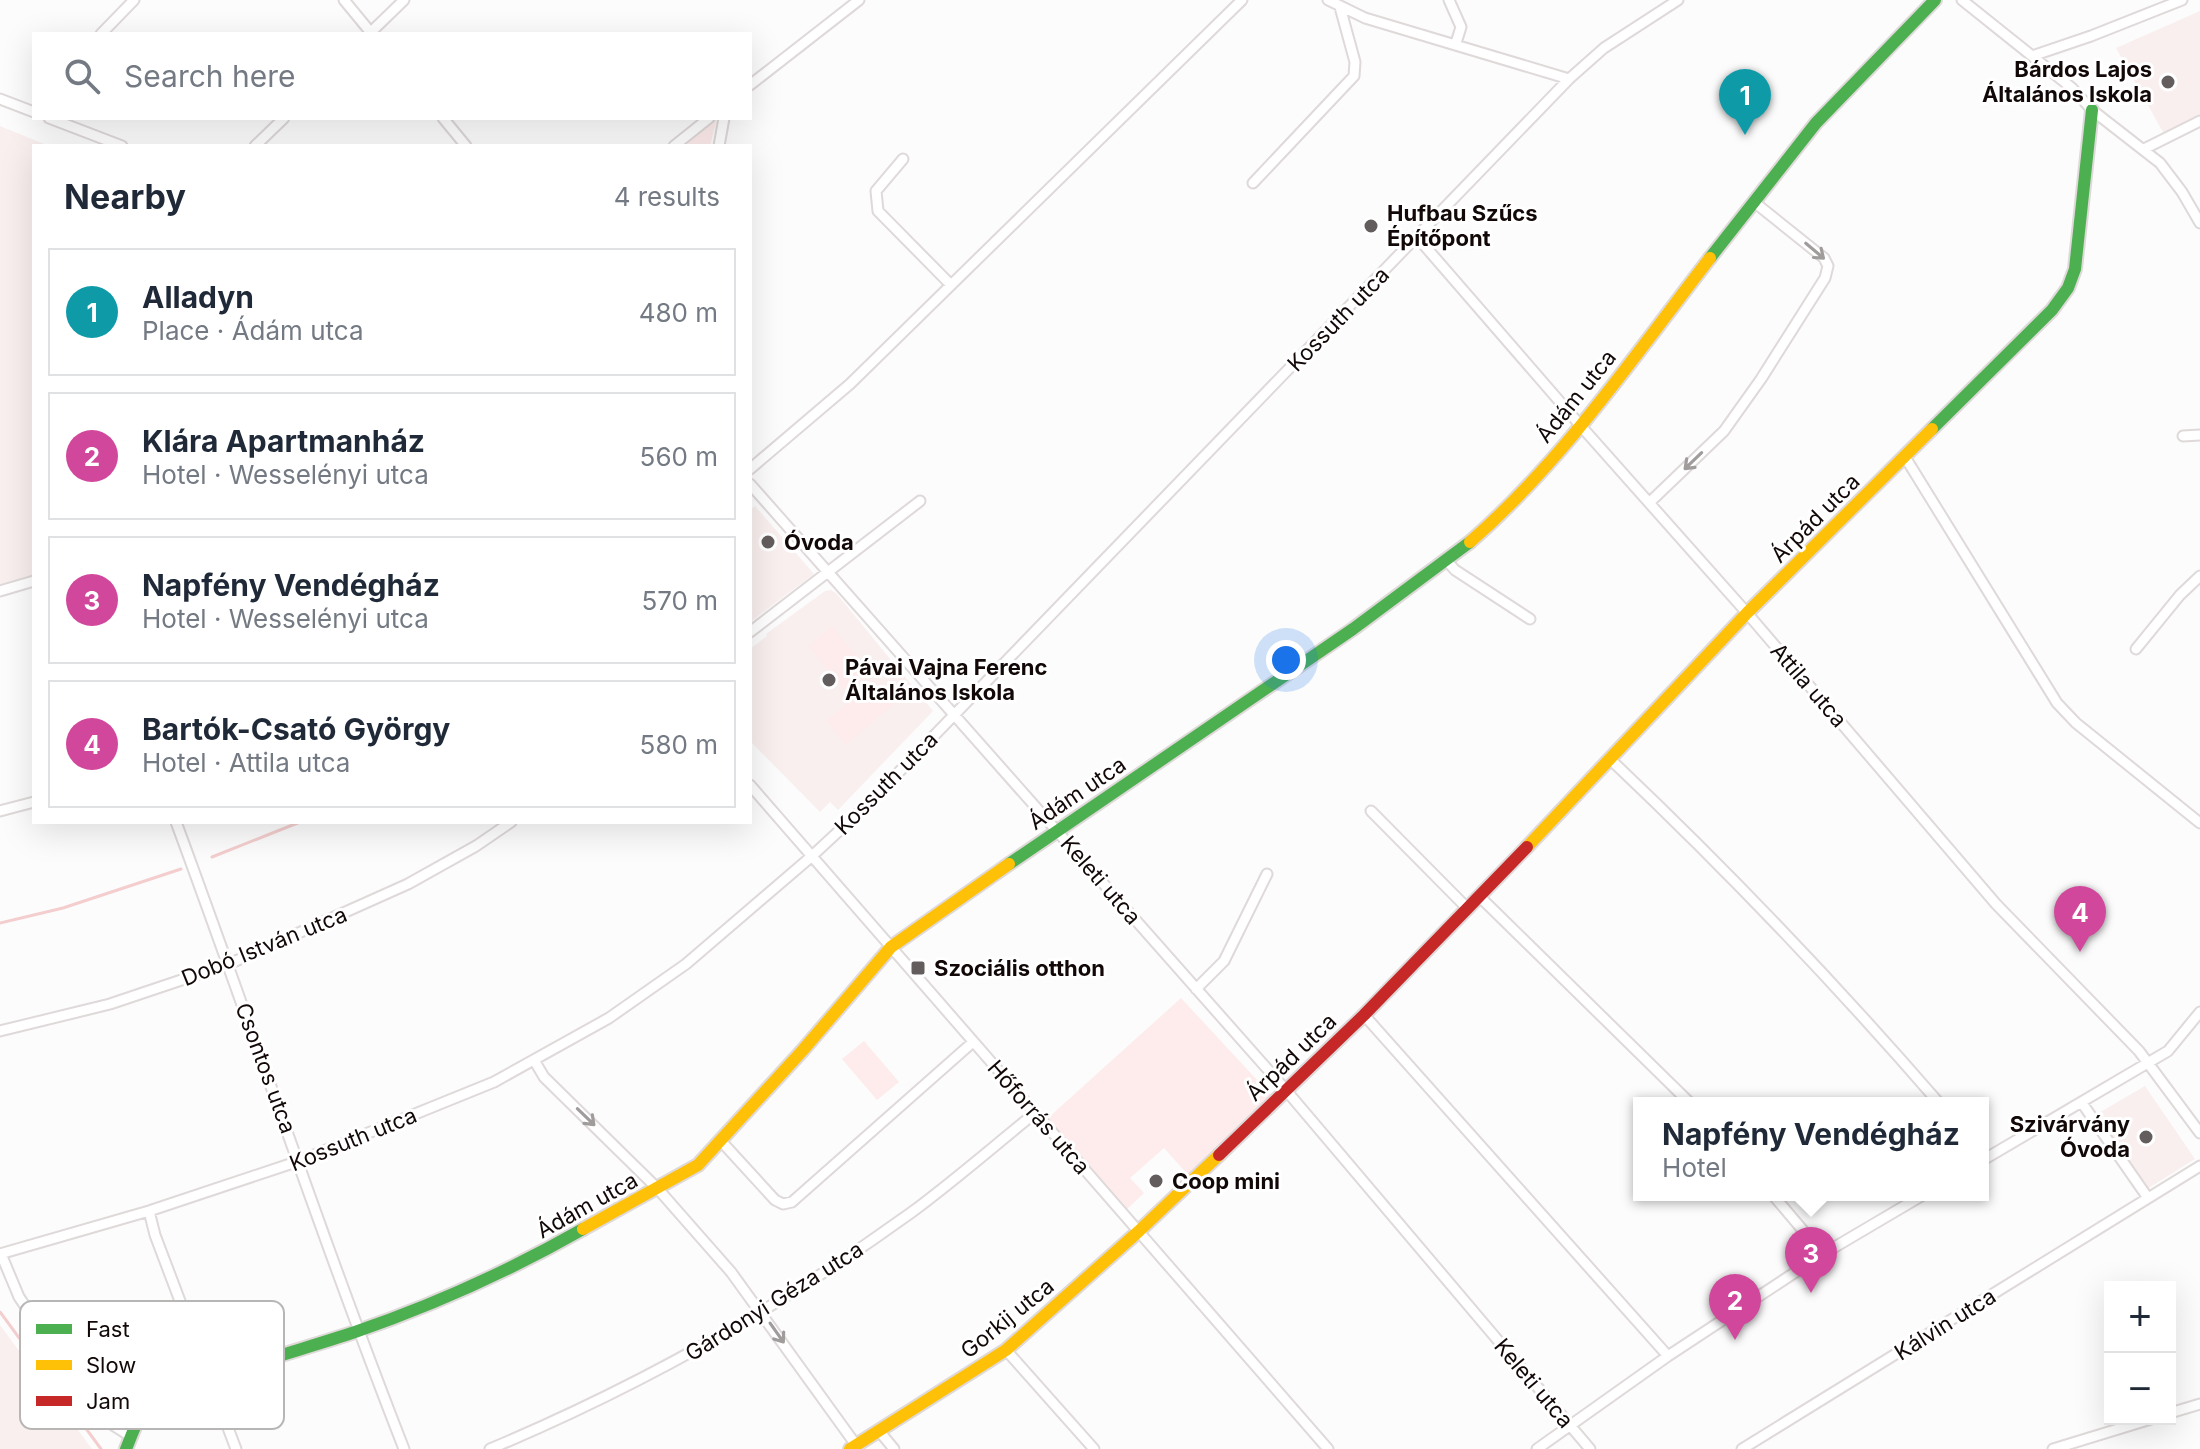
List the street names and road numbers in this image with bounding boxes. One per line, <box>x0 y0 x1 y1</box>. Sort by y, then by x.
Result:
street label: Kossuth utca <box>1282 261 1394 377</box>
street label: Ádám utca <box>1531 344 1621 448</box>
street label: Árpád utca <box>1765 468 1865 568</box>
street label: Attila utca <box>1765 638 1853 732</box>
street label: Kossuth utca <box>829 726 943 840</box>
street label: Ádám utca <box>1023 751 1131 835</box>
street label: Keleti utca <box>1056 830 1146 930</box>
street label: Dobó István utca <box>178 901 350 991</box>
street label: Csontos utca <box>230 999 302 1137</box>
street label: Árpád utca <box>1241 1008 1341 1106</box>
street label: Hőforrás utca <box>982 1055 1096 1179</box>
street label: Kossuth utca <box>286 1102 420 1176</box>
street label: Ádám utca <box>532 1167 642 1243</box>
street label: Gárdonyi Géza utca <box>680 1236 868 1366</box>
street label: Gorkij utca <box>955 1273 1059 1363</box>
street label: Kálvin utca <box>1890 1283 2000 1365</box>
street label: Keleti utca <box>1489 1333 1579 1433</box>

